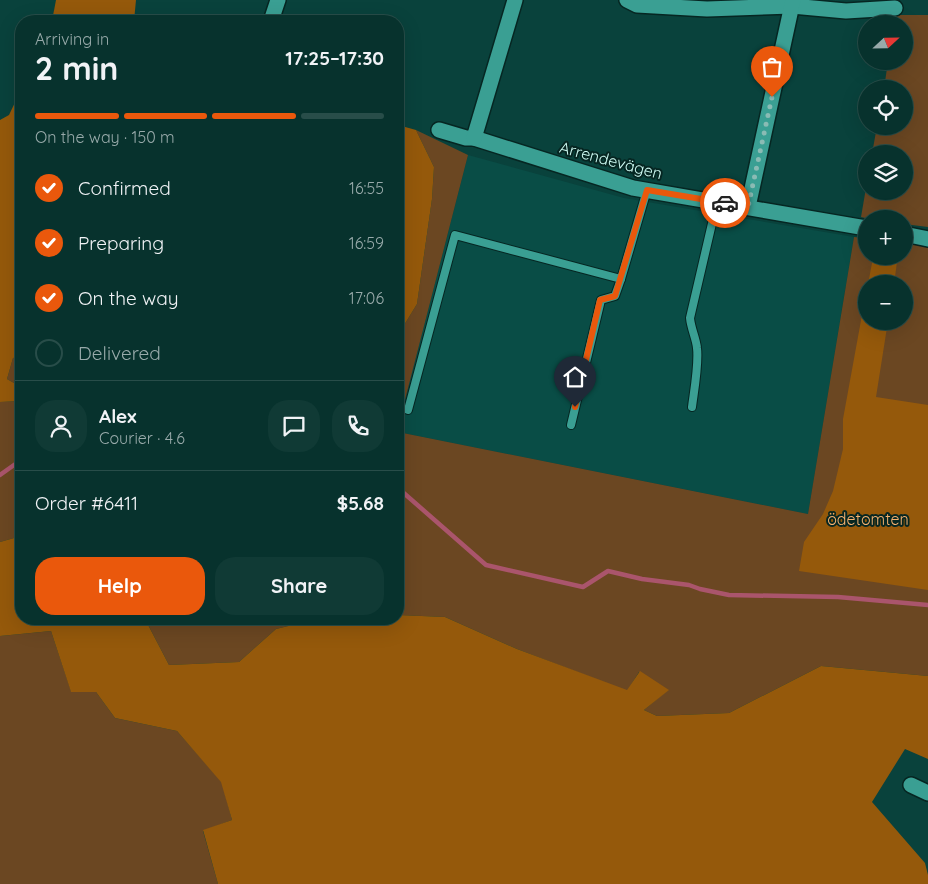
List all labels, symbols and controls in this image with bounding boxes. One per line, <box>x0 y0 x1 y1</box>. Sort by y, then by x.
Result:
north arrow <box>858 15 912 70</box>
map controls <box>858 15 913 330</box>
text: Arriving in <box>35 29 109 49</box>
text: 17:25–17:30 <box>285 46 384 70</box>
pin <box>751 46 793 97</box>
text: 2 min <box>35 48 118 88</box>
icon: bag <box>758 53 786 81</box>
button: locate <box>858 80 913 135</box>
text: On the way · 150 m <box>35 127 175 147</box>
street label: Arrendevägen <box>558 137 664 183</box>
button: layers <box>858 145 913 200</box>
icon: check <box>35 174 63 202</box>
text: Confirmed <box>78 176 171 200</box>
text: 16:55 <box>349 178 384 198</box>
courier <box>700 178 750 228</box>
icon: car <box>711 189 739 217</box>
button: + <box>858 210 913 265</box>
icon: check <box>35 229 63 257</box>
text: Preparing <box>78 231 164 255</box>
text: 16:59 <box>349 233 384 253</box>
button: − <box>858 275 913 330</box>
icon: check <box>35 284 63 312</box>
text: On the way <box>78 286 179 310</box>
text: 17:06 <box>349 288 384 308</box>
text: Delivered <box>78 341 161 365</box>
pin <box>554 356 596 407</box>
icon: home <box>561 363 589 391</box>
button: person <box>35 400 87 452</box>
button: chat <box>268 400 320 452</box>
button: phone <box>332 400 384 452</box>
text: Alex <box>99 404 137 428</box>
text: Courier · 4.6 <box>99 428 185 448</box>
text: Order #6411 <box>35 491 138 515</box>
text: $5.68 <box>337 491 384 515</box>
park label: ödetomten <box>827 509 909 529</box>
button: Help <box>35 557 205 615</box>
button: Share <box>215 557 384 615</box>

